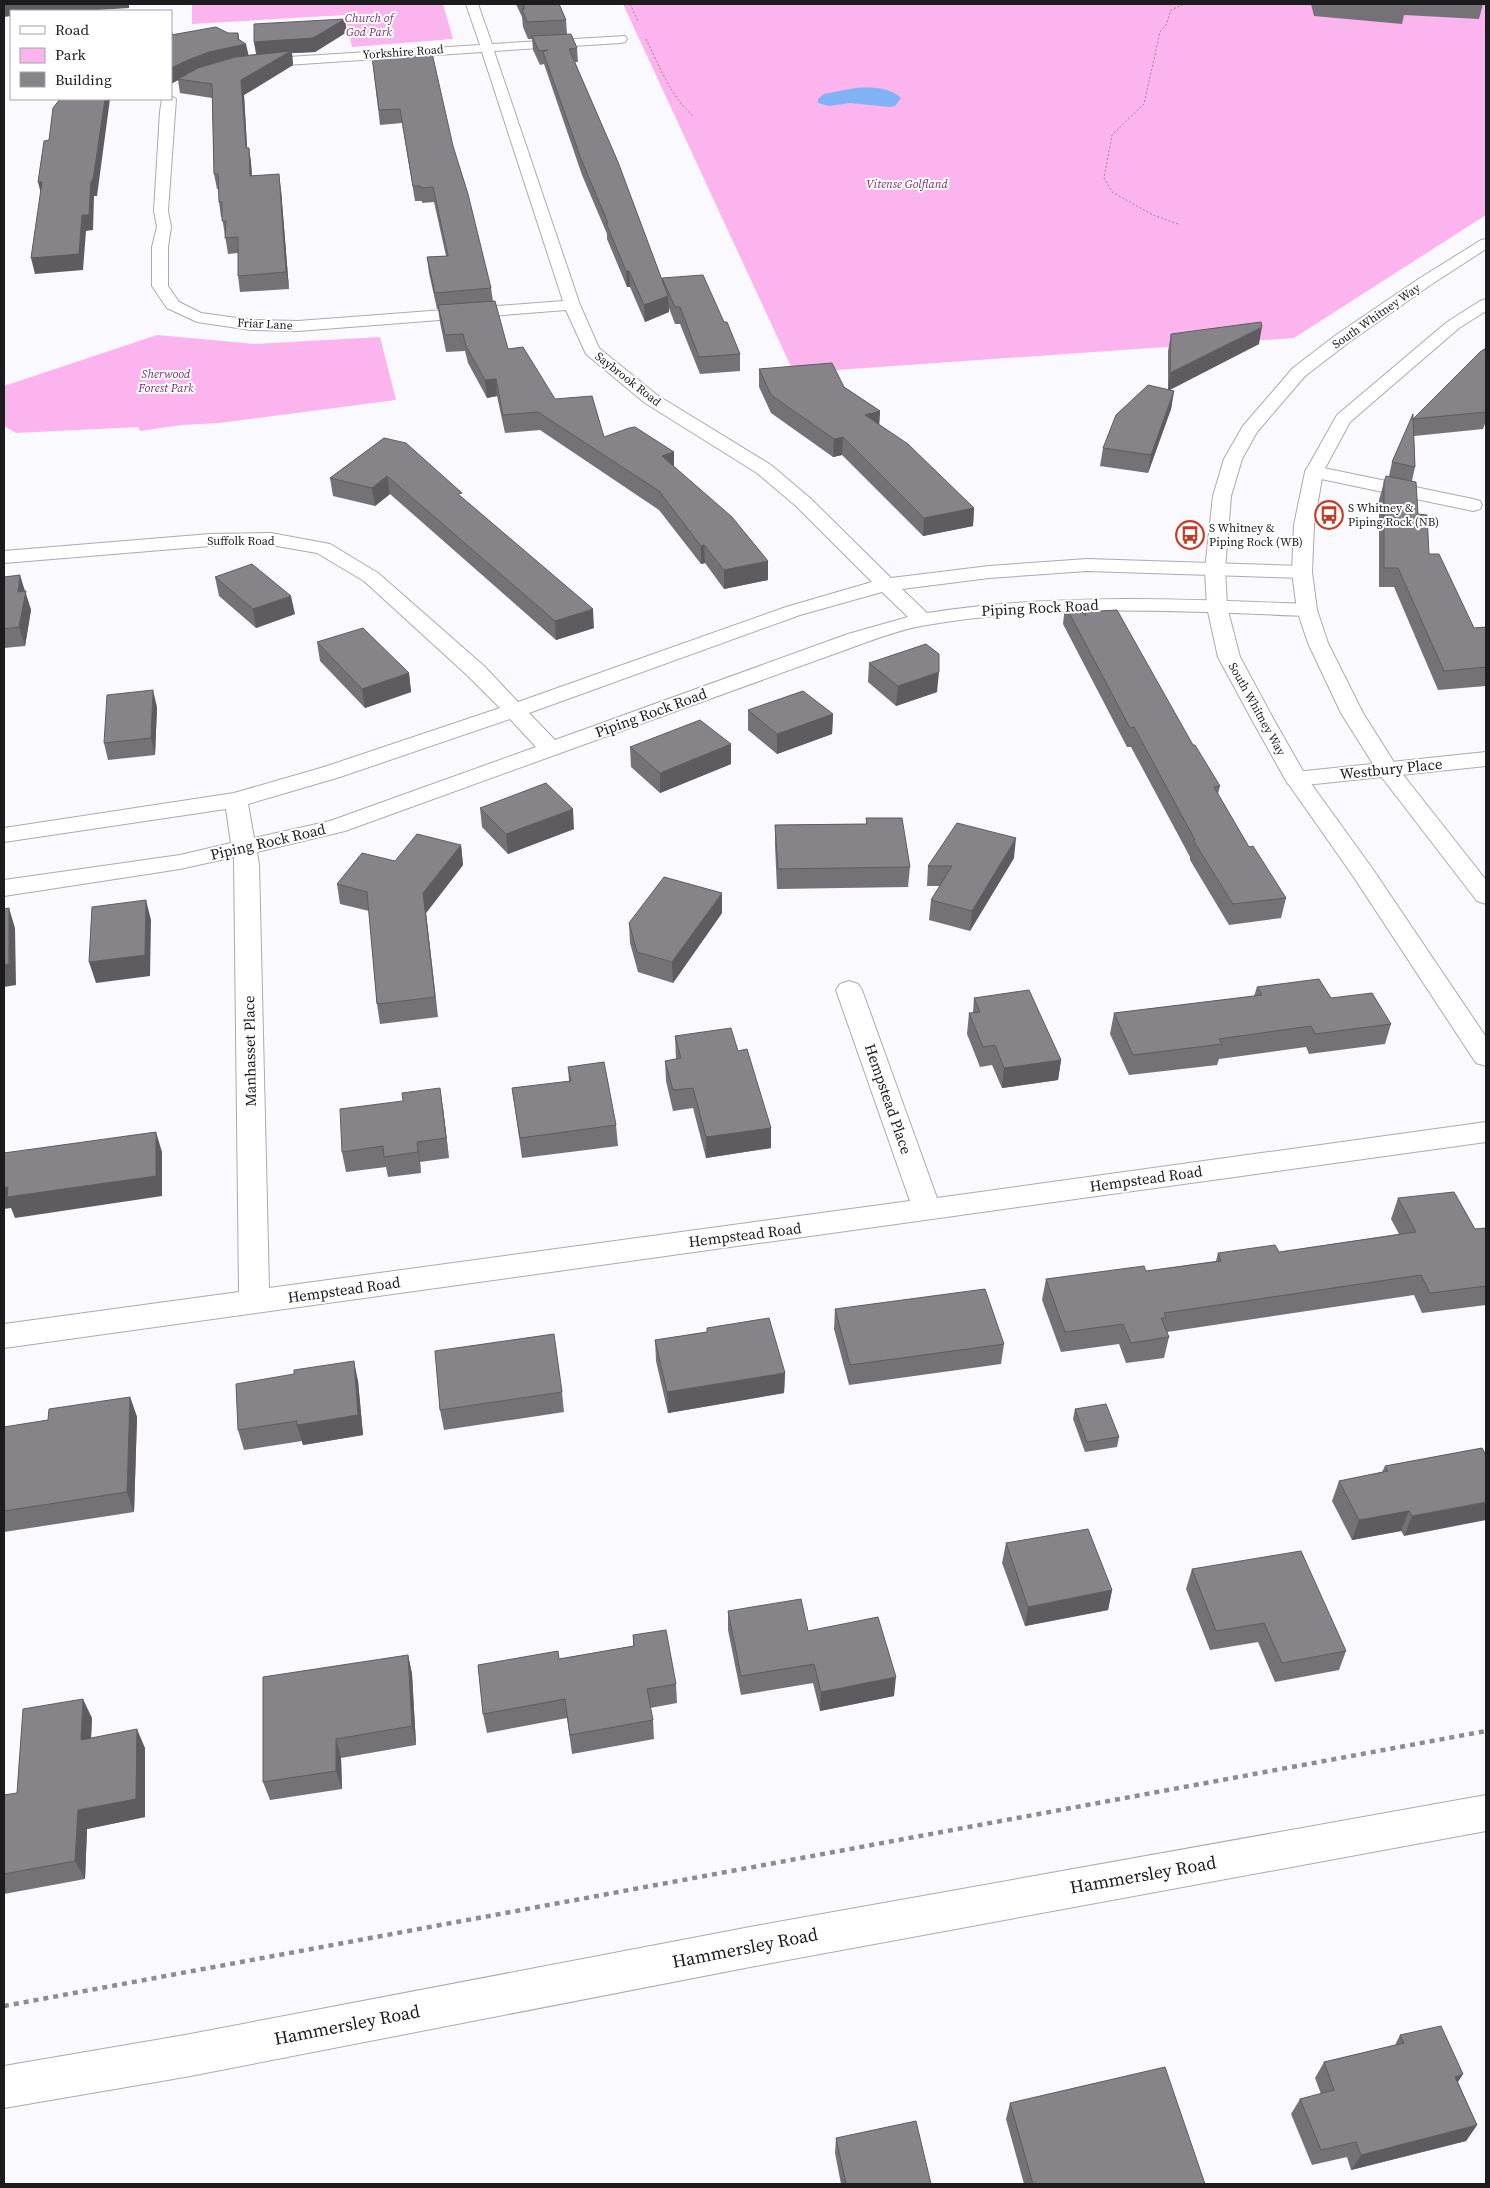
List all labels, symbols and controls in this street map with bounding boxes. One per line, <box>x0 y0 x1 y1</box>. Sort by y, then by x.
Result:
legend <box>10 10 172 100</box>
park label: Church of God Park <box>345 10 396 40</box>
text: Road <box>55 19 89 40</box>
street label: Yorkshire Road <box>362 41 444 63</box>
text: Park <box>55 44 87 65</box>
text: Building <box>55 69 112 90</box>
park label: Vitense Golfland <box>866 176 948 192</box>
street label: South Whitney Way <box>1329 279 1424 352</box>
street label: Friar Lane <box>237 315 293 333</box>
street label: Saybrook Road <box>592 348 664 410</box>
park label: Sherwood Forest Park <box>137 366 194 396</box>
bus stop icon: S Whitney & Piping Rock (NB) <box>1314 500 1344 530</box>
place label: S Whitney & Piping Rock (NB) <box>1348 500 1439 530</box>
bus stop icon: S Whitney & Piping Rock (WB) <box>1175 520 1205 550</box>
place label: S Whitney & Piping Rock (WB) <box>1209 520 1303 550</box>
street label: Suffolk Road <box>207 533 275 549</box>
street label: Piping Rock Road <box>981 594 1100 621</box>
street label: South Whitney Way <box>1225 660 1290 759</box>
street label: Piping Rock Road <box>592 682 710 743</box>
street label: Westbury Place <box>1339 753 1444 784</box>
street label: Piping Rock Road <box>208 818 328 865</box>
street label: Manhasset Place <box>238 995 261 1107</box>
street label: Hempstead Place <box>860 1041 917 1157</box>
street label: Hempstead Road <box>1088 1160 1204 1197</box>
street label: Hempstead Road <box>687 1217 803 1252</box>
street label: Hempstead Road <box>286 1271 402 1308</box>
street label: Hammersley Road <box>1068 1849 1218 1900</box>
street label: Hammersley Road <box>670 1921 820 1974</box>
street label: Hammersley Road <box>272 1998 422 2051</box>

